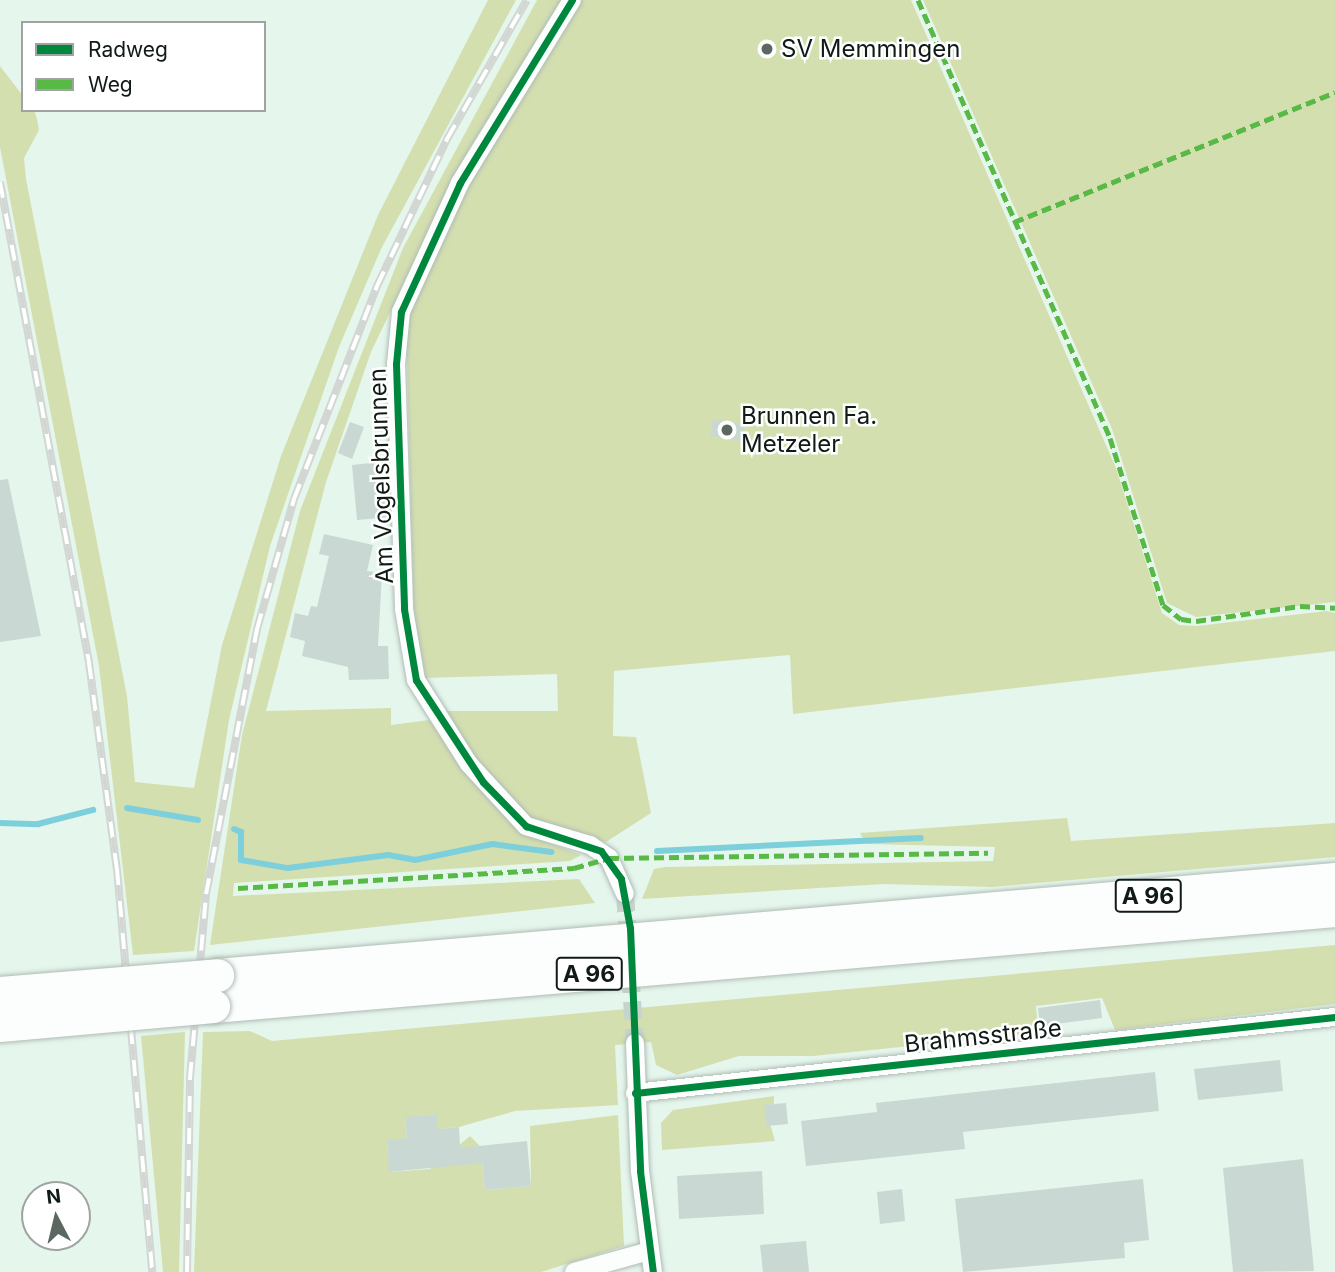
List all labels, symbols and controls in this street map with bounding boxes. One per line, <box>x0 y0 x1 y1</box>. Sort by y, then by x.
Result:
legend <box>21 21 266 112</box>
place label: SV Memmingen <box>781 35 960 63</box>
text: Radweg <box>88 37 168 62</box>
marker: SV Memmingen <box>759 41 775 57</box>
text: Weg <box>88 72 133 97</box>
street label: Am Vogelsbrunnen <box>363 368 399 584</box>
place label: Brunnen Fa. Metzeler <box>741 402 877 458</box>
marker: Brunnen Fa. Metzeler <box>719 422 735 438</box>
road number: A 96 <box>1115 876 1181 916</box>
road number: A 96 <box>556 954 622 993</box>
street label: Brahmsstraße <box>903 1013 1063 1059</box>
north arrow <box>21 1181 91 1251</box>
text: N <box>45 1184 62 1209</box>

